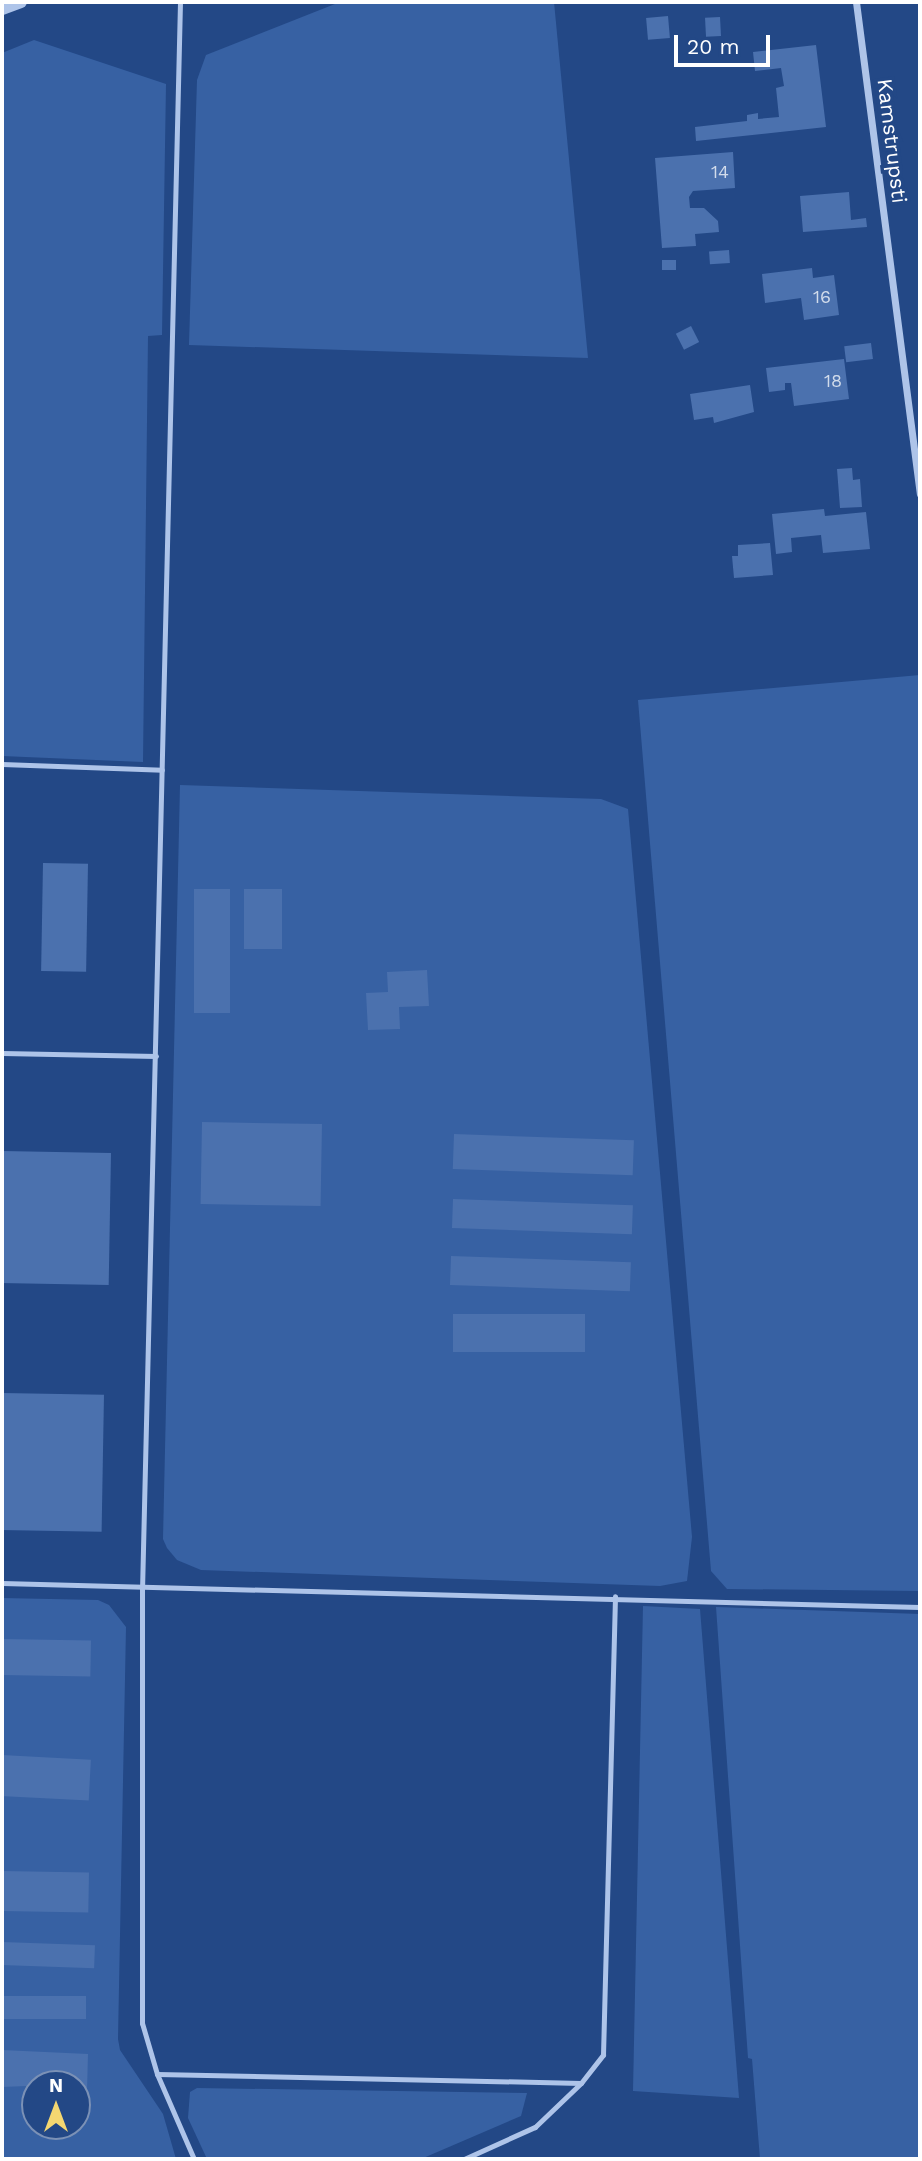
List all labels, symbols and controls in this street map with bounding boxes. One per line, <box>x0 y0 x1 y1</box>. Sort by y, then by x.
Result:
scale bar <box>677 21 773 65</box>
text: 20 m <box>687 34 739 59</box>
street label: Kamstrupsti <box>872 77 912 205</box>
house number: 14 <box>711 161 729 183</box>
house number: 16 <box>813 286 831 308</box>
house number: 18 <box>824 370 842 392</box>
north arrow <box>21 2070 91 2140</box>
text: N <box>49 2074 63 2097</box>

